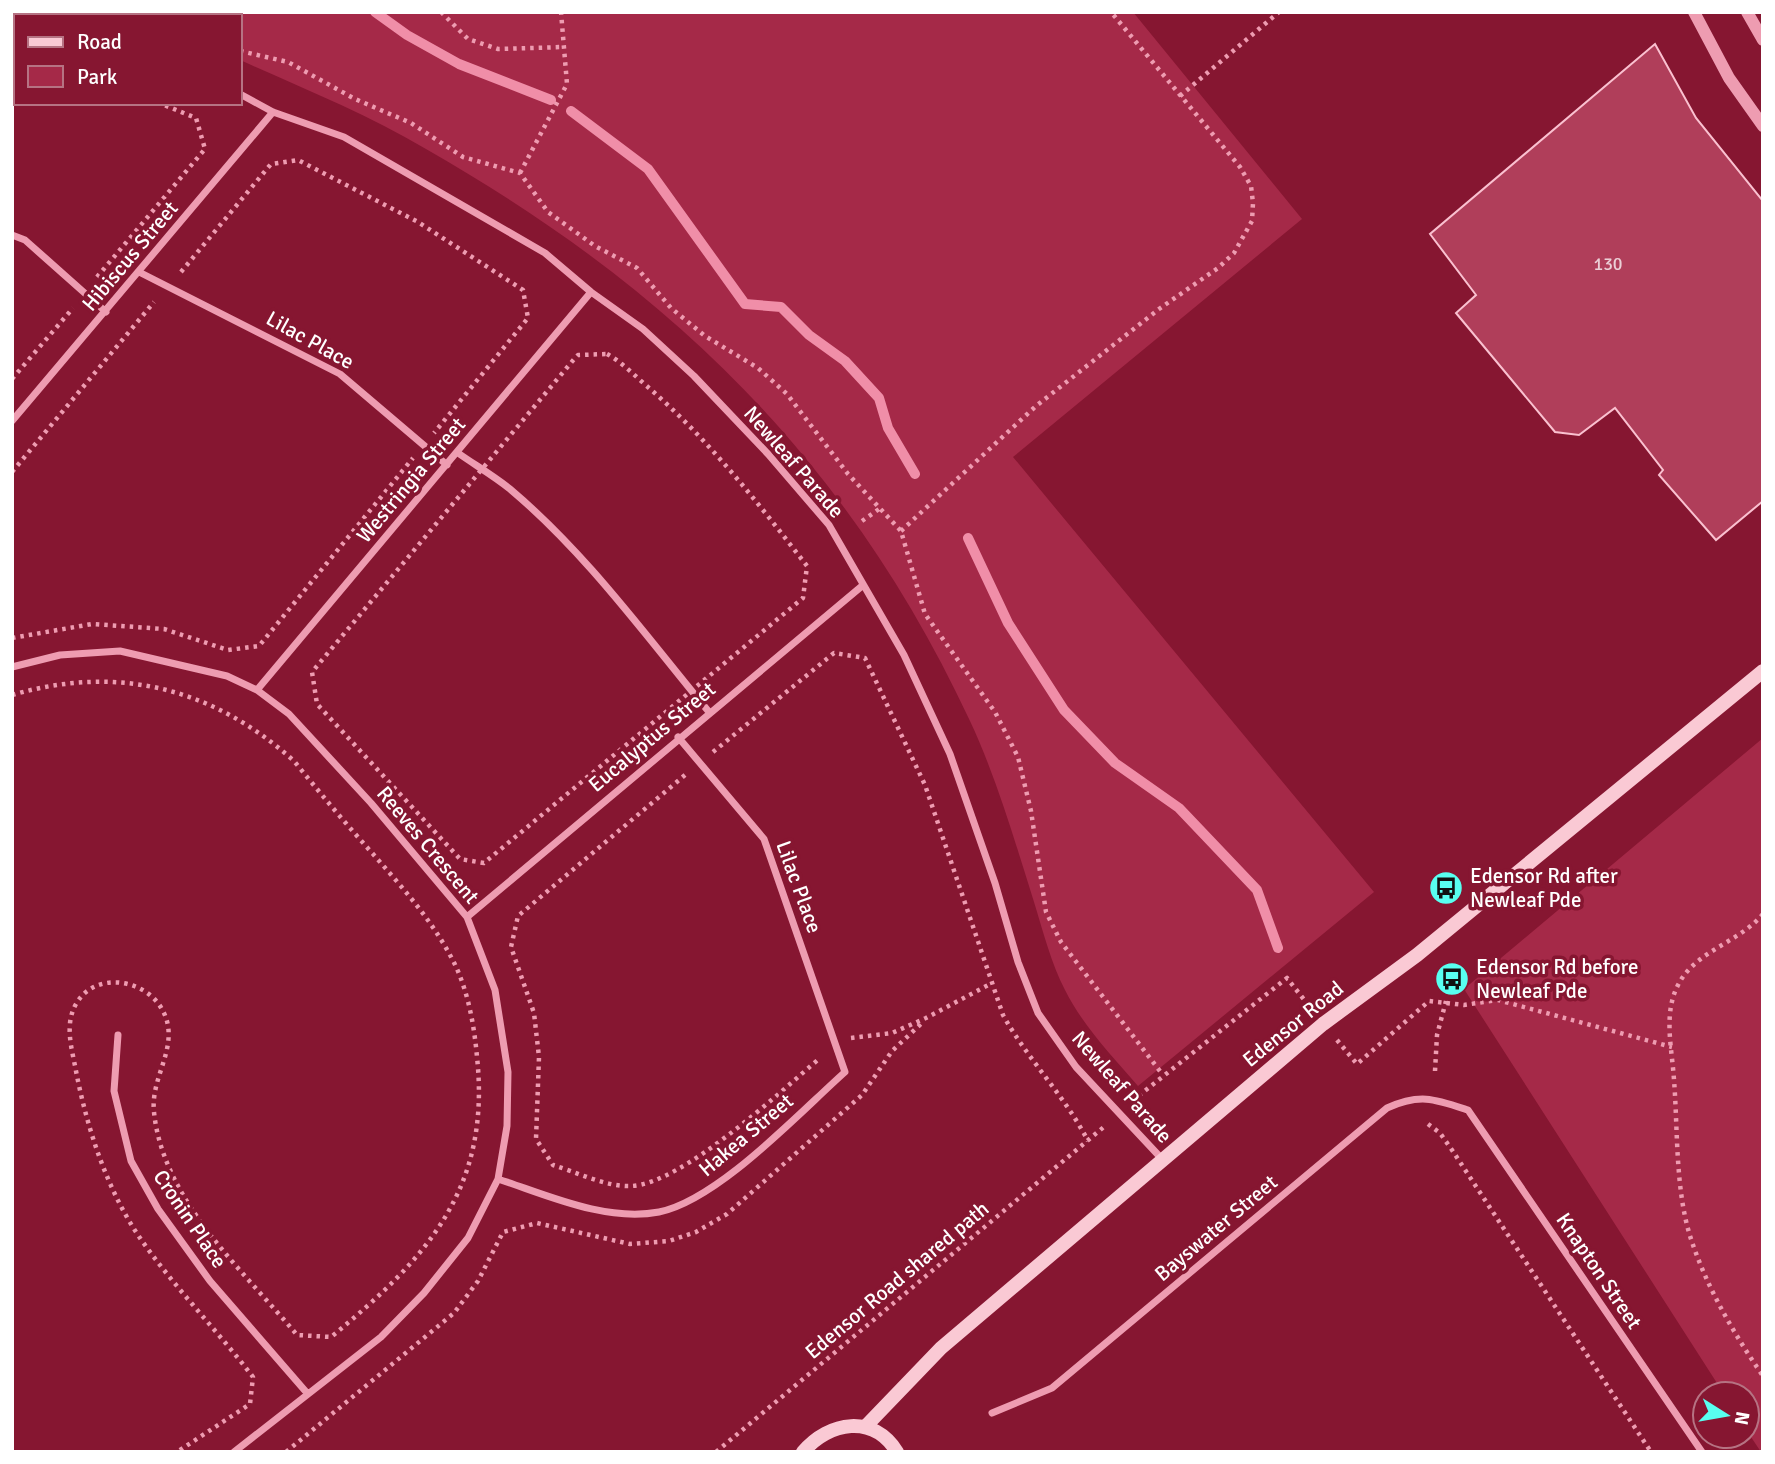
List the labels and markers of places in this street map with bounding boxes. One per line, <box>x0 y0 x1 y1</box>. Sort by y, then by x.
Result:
place label: Edensor Rd after Newleaf Pde <box>1470 863 1618 913</box>
bus stop icon: Edensor Rd after Newleaf Pde <box>1427 869 1465 907</box>
place label: Edensor Rd before Newleaf Pde <box>1476 954 1638 1004</box>
bus stop icon: Edensor Rd before Newleaf Pde <box>1433 960 1471 998</box>

